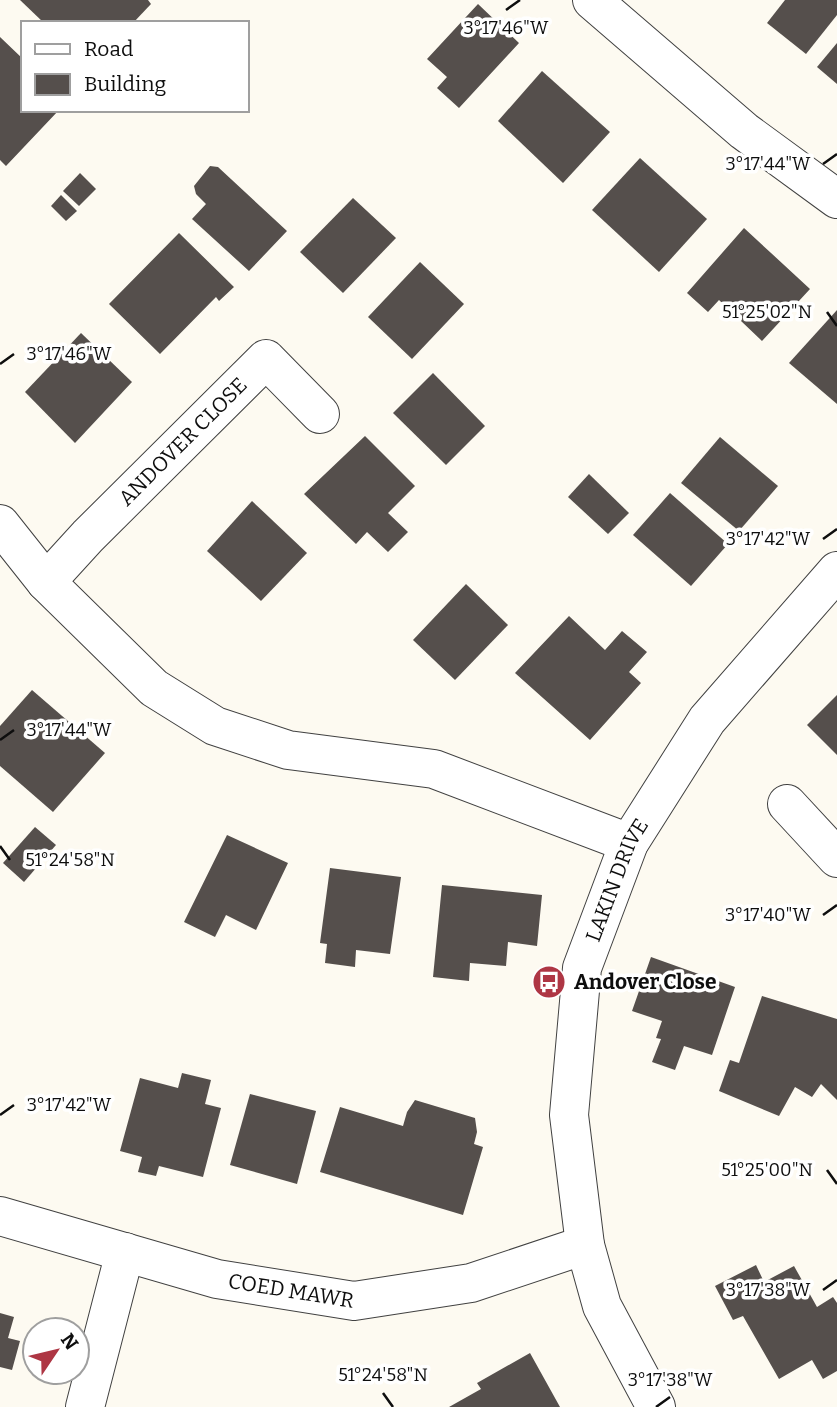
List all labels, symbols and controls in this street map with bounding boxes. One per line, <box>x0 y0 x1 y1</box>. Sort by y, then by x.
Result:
text: 3°17'46"W <box>463 17 549 39</box>
legend <box>21 21 248 112</box>
text: Road <box>84 36 133 62</box>
text: Building <box>84 71 167 97</box>
text: 3°17'44"W <box>725 153 811 175</box>
text: 51°25'02"N <box>722 301 812 323</box>
text: 3°17'46"W <box>26 343 112 365</box>
street label: ANDOVER CLOSE <box>113 372 253 511</box>
text: 3°17'42"W <box>726 528 811 550</box>
text: 3°17'44"W <box>26 719 112 741</box>
street label: LAKIN DRIVE <box>580 814 654 945</box>
text: 51°24'58"N <box>25 849 115 871</box>
text: 3°17'40"W <box>725 904 812 926</box>
bus stop icon: Andover Close <box>530 963 568 1001</box>
place label: Andover Close <box>574 969 717 995</box>
text: 3°17'42"W <box>27 1094 112 1116</box>
text: 51°25'00"N <box>721 1159 813 1181</box>
street label: COED MAWR <box>226 1268 356 1314</box>
text: 3°17'38"W <box>726 1279 811 1301</box>
north arrow <box>21 1316 91 1386</box>
text: N <box>56 1329 83 1354</box>
text: 51°24'58"N <box>338 1364 428 1386</box>
text: 3°17'38"W <box>628 1369 713 1391</box>

